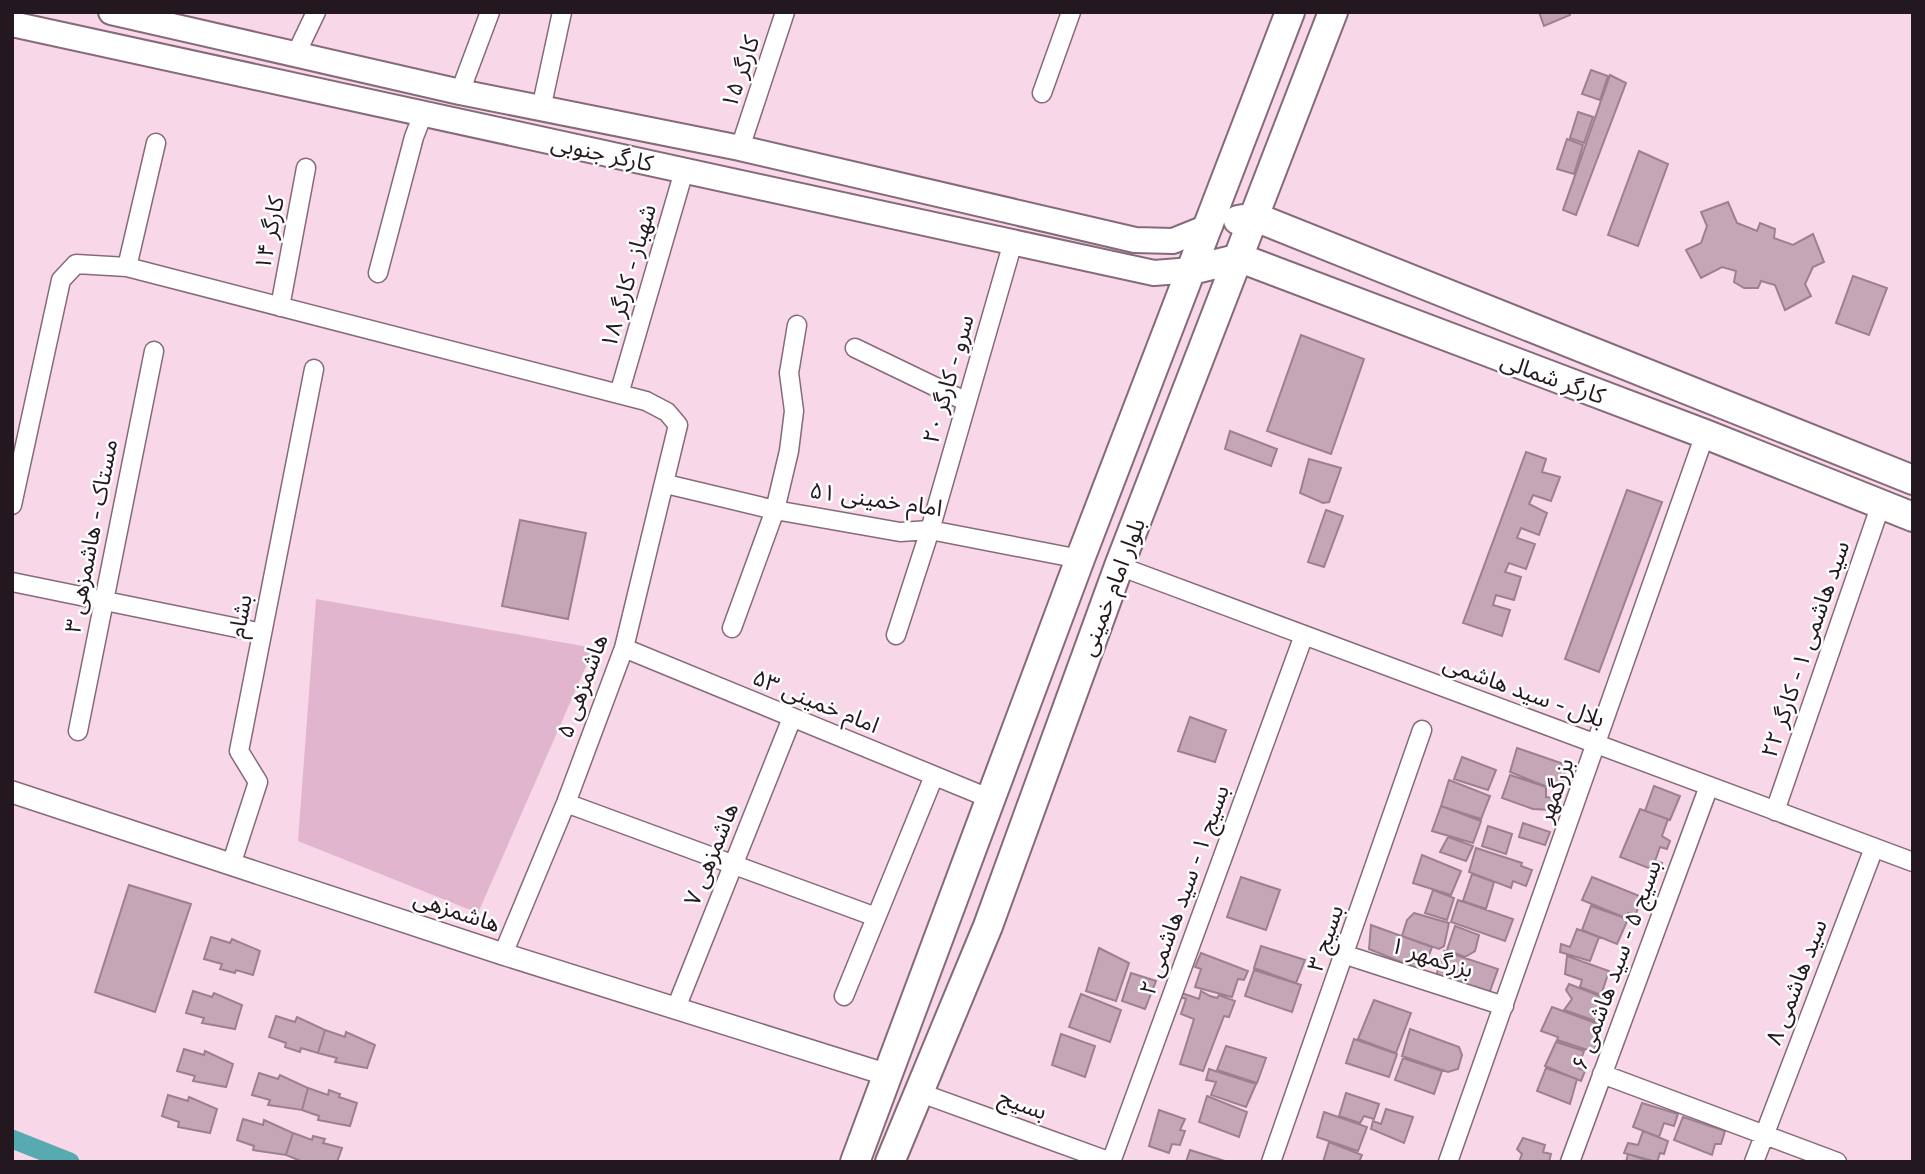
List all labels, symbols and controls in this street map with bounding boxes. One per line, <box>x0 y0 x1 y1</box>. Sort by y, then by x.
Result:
street label: کارگر ۱۵ <box>714 31 766 112</box>
street label: کارگر جنوبی <box>548 128 656 179</box>
street label: کارگر ۱۴ <box>247 193 291 272</box>
street label: شهباز - کارگر ۱۸ <box>593 201 663 351</box>
street label: سرو - کارگر ۲۰ <box>915 311 981 447</box>
street label: کارگر شمالی <box>1497 345 1610 411</box>
street label: مستاک - هاشمزهی ۳ <box>58 437 124 635</box>
street label: امام خمینی ۵۱ <box>807 475 944 526</box>
street label: بلوار امام خمینی <box>1072 514 1155 661</box>
street label: سید هاشمی ۱ - کارگر ۲۲ <box>1754 537 1856 761</box>
street label: بشام <box>221 592 262 641</box>
street label: هاشمزهی ۵ <box>549 630 615 742</box>
street label: بلال - سید هاشمی <box>1439 648 1609 734</box>
street label: امام خمینی ۵۳ <box>747 662 884 743</box>
street label: بزرگمهر <box>1529 754 1580 827</box>
street label: بسیج ۱ - سید هاشمی ۲ <box>1132 781 1238 1000</box>
street label: هاشمزهی ۷ <box>677 798 745 910</box>
street label: بسیج ۵ - سید هاشمی ۶ <box>1564 856 1670 1075</box>
street label: هاشمزهی <box>410 883 504 939</box>
street label: بسیج ۳ <box>1300 901 1352 976</box>
street label: سید هاشمی ۸ <box>1758 915 1834 1049</box>
street label: بزرگمهر ۱ <box>1387 930 1477 984</box>
street label: بسیج <box>994 1081 1051 1128</box>

